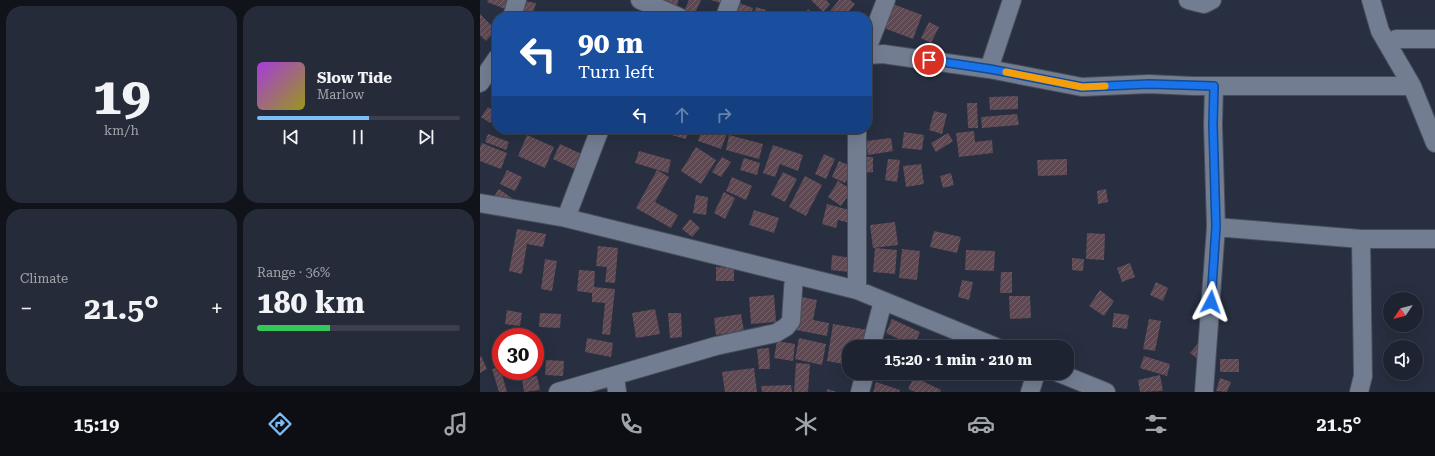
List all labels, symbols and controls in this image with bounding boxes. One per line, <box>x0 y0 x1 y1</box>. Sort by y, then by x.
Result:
text: 90 m <box>578 27 643 60</box>
icon: left <box>512 28 564 80</box>
pin <box>912 43 946 77</box>
icon: arrive <box>918 49 940 71</box>
text: Turn left <box>578 61 654 82</box>
text: 19 <box>92 66 151 127</box>
text: Slow Tide <box>317 69 392 87</box>
text: Marlow <box>317 87 364 102</box>
icon: left <box>629 104 651 126</box>
icon: ahead <box>671 104 693 126</box>
icon: right <box>713 104 735 126</box>
text: km/h <box>104 123 139 138</box>
icon: previous <box>280 126 302 148</box>
icon: pause <box>347 126 369 148</box>
icon: next <box>415 126 437 148</box>
text: Range · 36% <box>257 265 330 280</box>
text: Climate <box>20 271 68 286</box>
position arrow <box>1190 281 1232 323</box>
text: 180 km <box>257 285 365 320</box>
text: 21.5° <box>84 291 159 326</box>
north arrow <box>1383 292 1423 332</box>
map controls <box>1383 292 1423 380</box>
text: − <box>20 296 32 321</box>
text: + <box>211 296 223 321</box>
speed limit sign: 30 <box>492 328 544 380</box>
button: sound <box>1383 340 1423 380</box>
text: 15:20 · 1 min · 210 m <box>884 351 1032 369</box>
icon: directions <box>266 410 294 438</box>
icon: music <box>442 410 470 438</box>
icon: phone <box>617 410 645 438</box>
icon: climate <box>792 410 820 438</box>
icon: car <box>967 410 995 438</box>
icon: filters <box>1142 410 1170 438</box>
text: 15:19 <box>74 414 119 435</box>
text: 21.5° <box>1317 414 1361 435</box>

